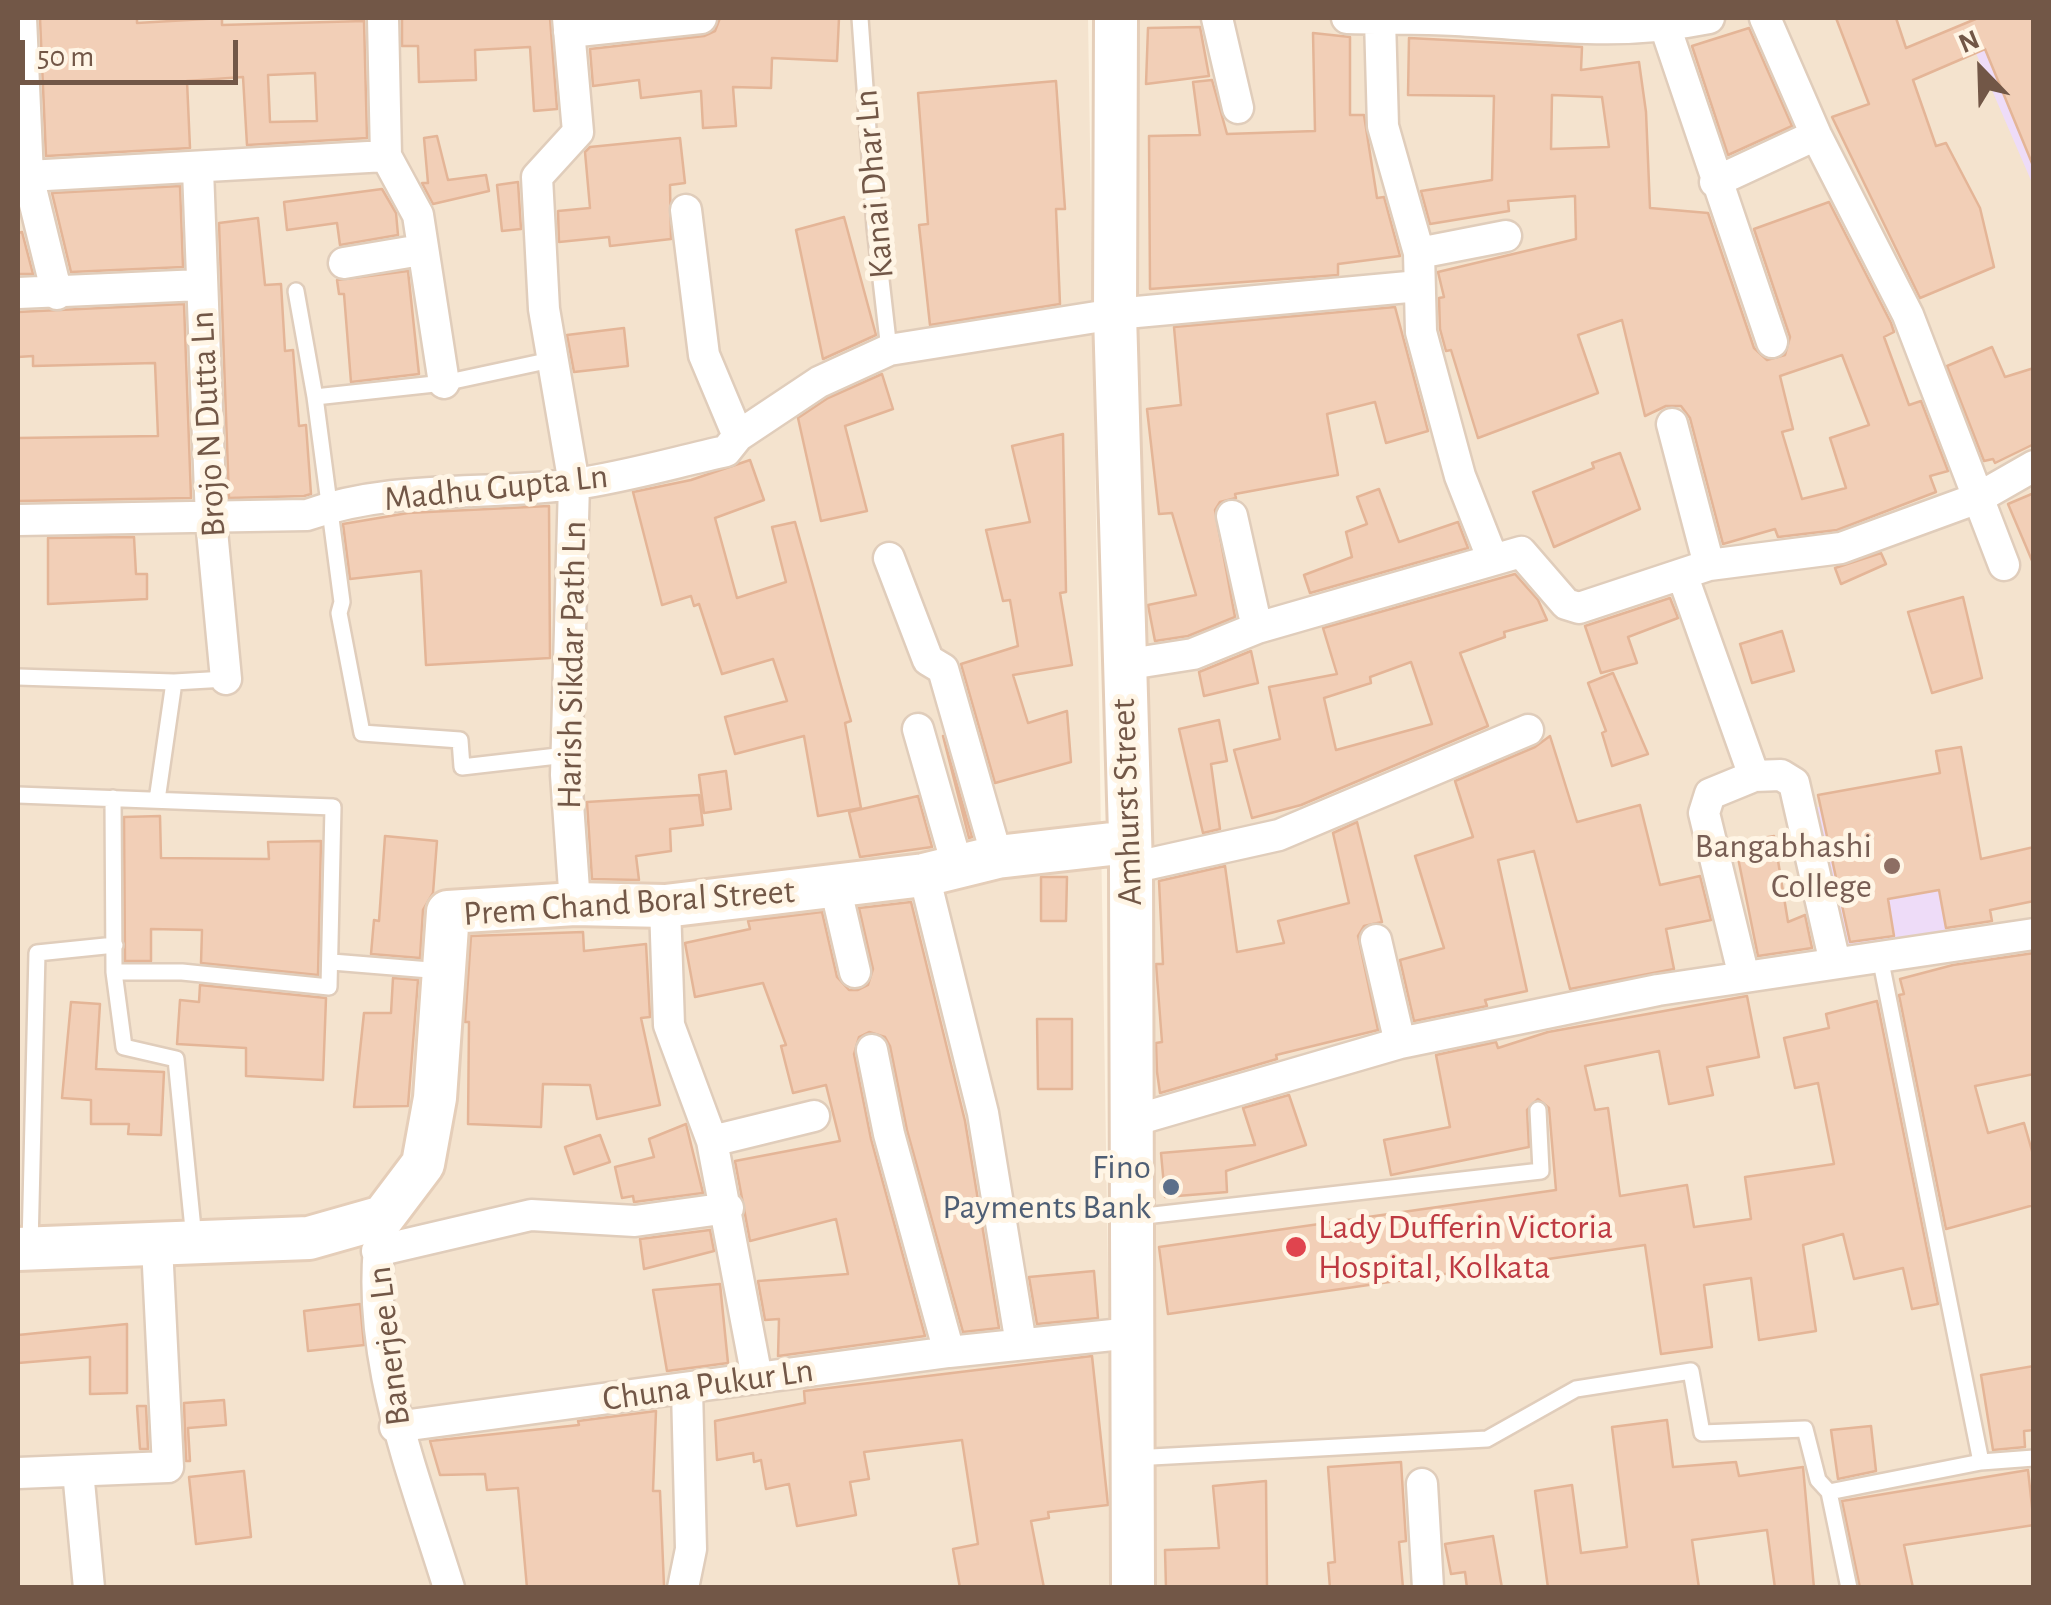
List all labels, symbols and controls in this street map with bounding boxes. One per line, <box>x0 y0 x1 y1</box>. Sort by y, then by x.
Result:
scale bar <box>25 20 242 82</box>
north arrow <box>1931 20 2031 120</box>
text: N <box>1955 26 1984 59</box>
text: 50 m <box>37 42 94 72</box>
street label: Kanai Dhar Ln <box>845 88 903 280</box>
street label: Brojo N Dutta Ln <box>181 310 235 538</box>
street label: Madhu Gupta Ln <box>382 455 610 521</box>
street label: Harish Sikdar Path Ln <box>548 520 596 810</box>
street label: Amhurst Street <box>1102 698 1152 906</box>
place label: Bangabhashi College <box>1695 825 1872 907</box>
marker: Bangabhashi College <box>1881 855 1903 877</box>
street label: Prem Chand Boral Street <box>462 870 796 936</box>
place label: Fino Payments Bank <box>942 1146 1151 1228</box>
marker: Fino Payments Bank <box>1160 1176 1182 1198</box>
place label: Lady Dufferin Victoria Hospital, Kolkata <box>1318 1206 1613 1288</box>
marker: Lady Dufferin Victoria Hospital, Kolkata <box>1283 1234 1309 1260</box>
street label: Banerjee Ln <box>358 1264 420 1428</box>
street label: Chuna Pukur Ln <box>600 1349 816 1421</box>

